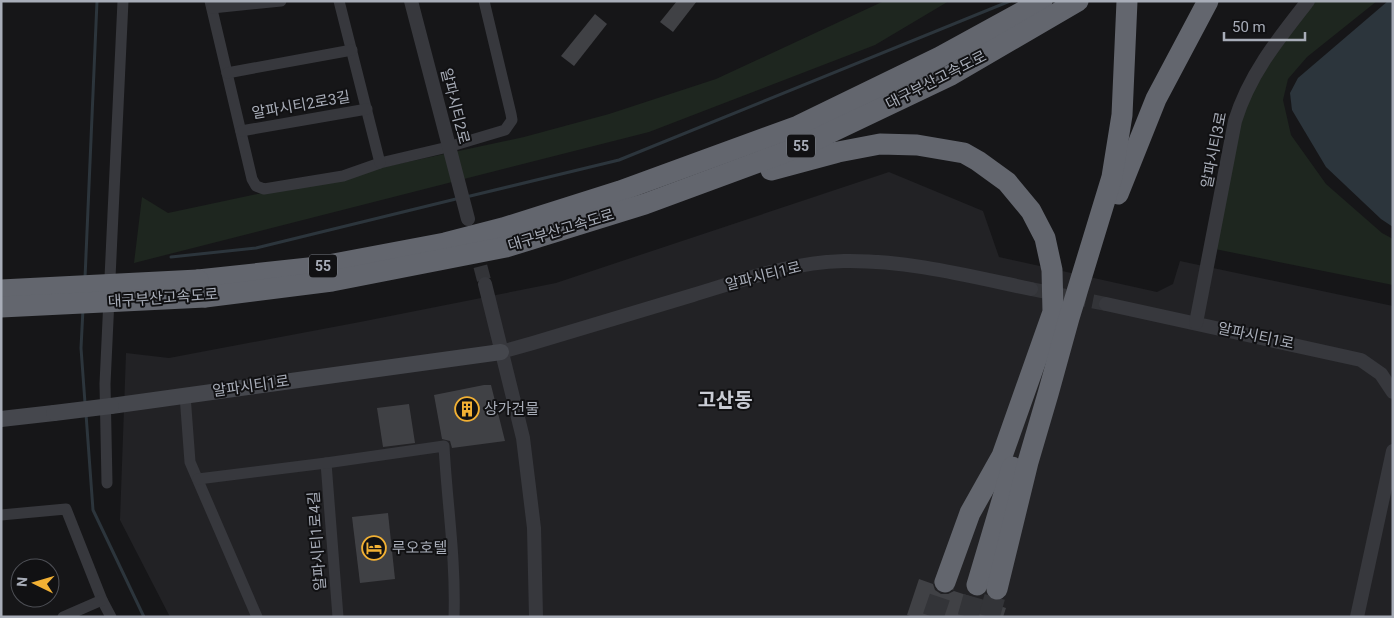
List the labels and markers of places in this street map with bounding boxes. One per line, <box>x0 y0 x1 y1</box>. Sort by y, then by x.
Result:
building icon: 상가건물 <box>454 396 480 422</box>
place label: 상가건물 <box>484 400 539 418</box>
hotel icon: 루오호텔 <box>361 535 387 561</box>
place label: 루오호텔 <box>392 539 447 557</box>

